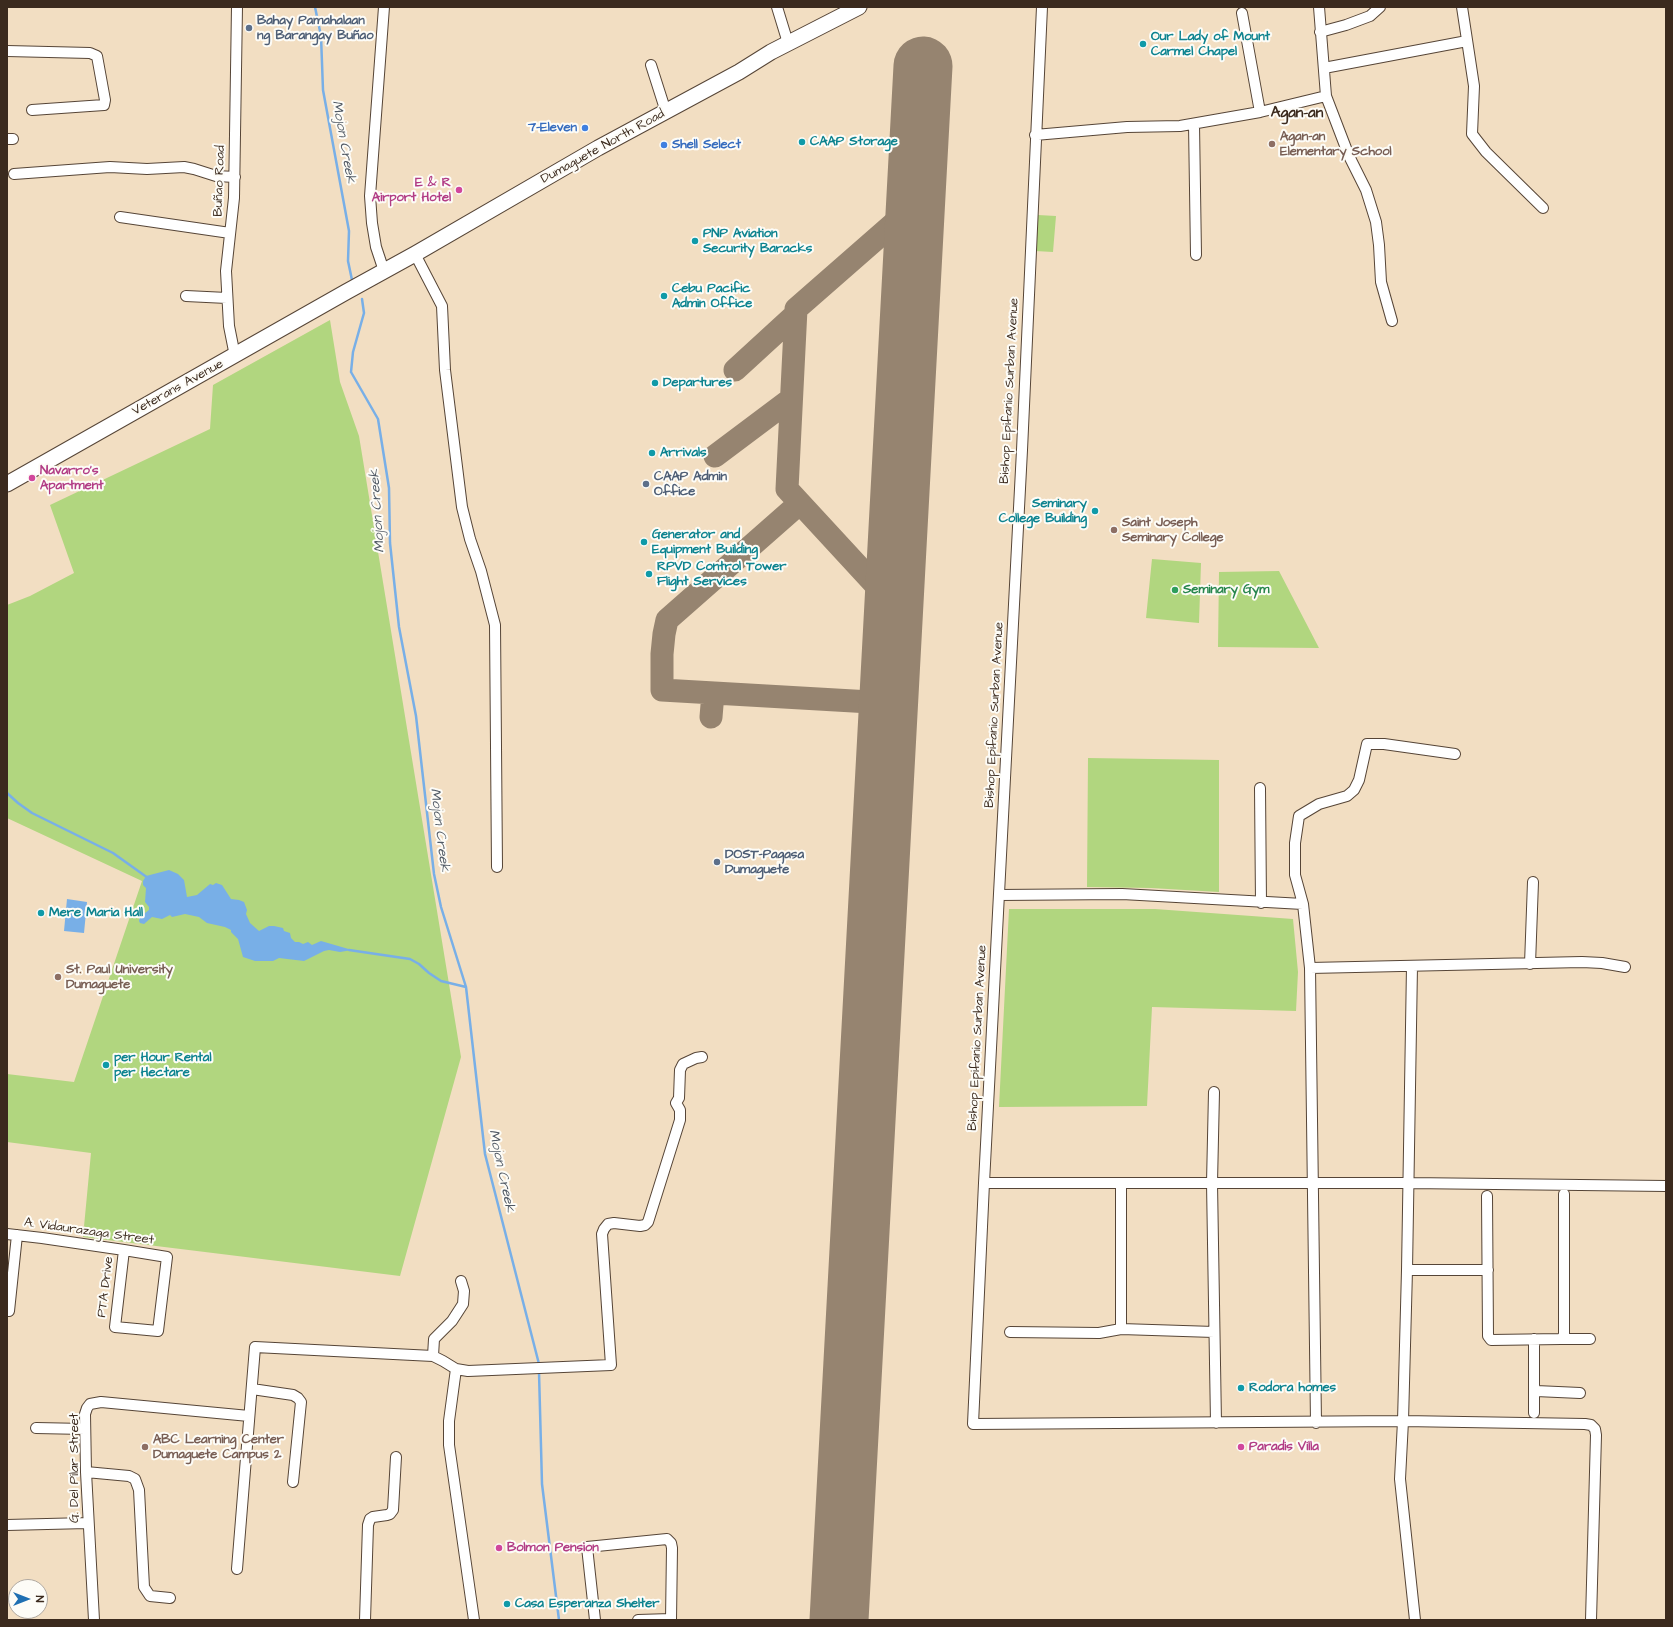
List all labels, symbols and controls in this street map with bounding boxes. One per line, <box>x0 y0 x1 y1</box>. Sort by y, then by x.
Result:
place label: Bahay Pamahalaan ng Barangay Buñao <box>257 13 373 44</box>
marker: Bahay Pamahalaan ng Barangay Buñao <box>244 23 254 33</box>
place label: Our Lady of Mount Carmel Chapel <box>1151 29 1270 60</box>
marker: Our Lady of Mount Carmel Chapel <box>1138 39 1148 49</box>
water label: Mojon Creek <box>327 99 359 185</box>
district label: Agan-an <box>1271 105 1323 123</box>
street label: Dumaguete North Road <box>538 106 668 188</box>
place label: 7-Eleven <box>528 120 577 136</box>
marker: 7-Eleven <box>580 123 590 133</box>
place label: Agan-an Elementary School <box>1280 129 1391 160</box>
place label: CAAP Storage <box>810 134 898 150</box>
place label: Shell Select <box>672 137 741 153</box>
marker: CAAP Storage <box>797 137 807 147</box>
marker: Agan-an Elementary School <box>1267 139 1277 149</box>
marker: Shell Select <box>659 140 669 150</box>
street label: Buñao Road <box>211 145 229 217</box>
place label: E & R Airport Hotel <box>372 175 451 206</box>
marker: E & R Airport Hotel <box>454 185 464 195</box>
place label: PNP Aviation Security Baracks <box>703 226 812 257</box>
marker: PNP Aviation Security Baracks <box>690 236 700 246</box>
place label: Cebu Pacific Admin Office <box>672 281 752 312</box>
marker: Cebu Pacific Admin Office <box>659 291 669 301</box>
street label: Bishop Epifanio Surban Avenue <box>997 298 1023 484</box>
street label: Veterans Avenue <box>130 357 226 419</box>
place label: Departures <box>663 375 732 391</box>
marker: Departures <box>650 378 660 388</box>
place label: Arrivals <box>660 445 707 461</box>
marker: Arrivals <box>647 448 657 458</box>
place label: Navarro's Apartment <box>40 463 104 494</box>
water label: Mojon Creek <box>367 469 389 553</box>
place label: CAAP Admin Office <box>654 469 727 500</box>
marker: Navarro's Apartment <box>27 473 37 483</box>
marker: CAAP Admin Office <box>641 479 651 489</box>
place label: Seminary College Building <box>999 496 1087 527</box>
marker: Seminary College Building <box>1090 506 1100 516</box>
place label: Saint Joseph Seminary College <box>1122 515 1223 546</box>
marker: Saint Joseph Seminary College <box>1109 525 1119 535</box>
place label: Generator and Equipment Building <box>652 527 758 558</box>
marker: Generator and Equipment Building <box>639 537 649 547</box>
place label: RPVD Control Tower Flight Services <box>657 559 786 590</box>
marker: RPVD Control Tower Flight Services <box>644 569 654 579</box>
place label: Seminary Gym <box>1183 582 1269 598</box>
marker: Seminary Gym <box>1170 585 1180 595</box>
street label: Bishop Epifanio Surban Avenue <box>982 622 1008 808</box>
water label: Mojon Creek <box>426 787 452 873</box>
place label: DOST-Pagasa Dumaguete <box>725 847 804 878</box>
marker: DOST-Pagasa Dumaguete <box>712 857 722 867</box>
place label: Mere Maria Hall <box>49 905 143 921</box>
marker: Mere Maria Hall <box>36 908 46 918</box>
street label: Bishop Epifanio Surban Avenue <box>965 945 991 1131</box>
place label: St. Paul University Dumaguete <box>66 962 173 993</box>
marker: St. Paul University Dumaguete <box>53 972 63 982</box>
place label: per Hour Rental per Hectare <box>114 1050 212 1081</box>
marker: per Hour Rental per Hectare <box>101 1060 111 1070</box>
water label: Mojon Creek <box>484 1128 518 1214</box>
street label: A. Vidaurazaga Street <box>23 1215 155 1249</box>
street label: PTA Drive <box>95 1256 117 1318</box>
place label: Rodora homes <box>1249 1380 1336 1396</box>
marker: Rodora homes <box>1236 1383 1246 1393</box>
street label: G. Del Pilar Street <box>67 1413 83 1523</box>
place label: ABC Learning Center Dumaguete Campus 2 <box>153 1432 284 1463</box>
place label: Paradis Villa <box>1249 1439 1319 1455</box>
marker: ABC Learning Center Dumaguete Campus 2 <box>140 1442 150 1452</box>
marker: Paradis Villa <box>1236 1442 1246 1452</box>
place label: Bolmon Pension <box>507 1540 599 1556</box>
marker: Bolmon Pension <box>494 1543 504 1553</box>
north arrow <box>8 1579 48 1619</box>
text: N <box>32 1596 47 1602</box>
place label: Casa Esperanza Shelter <box>515 1596 660 1612</box>
marker: Casa Esperanza Shelter <box>502 1599 512 1609</box>

